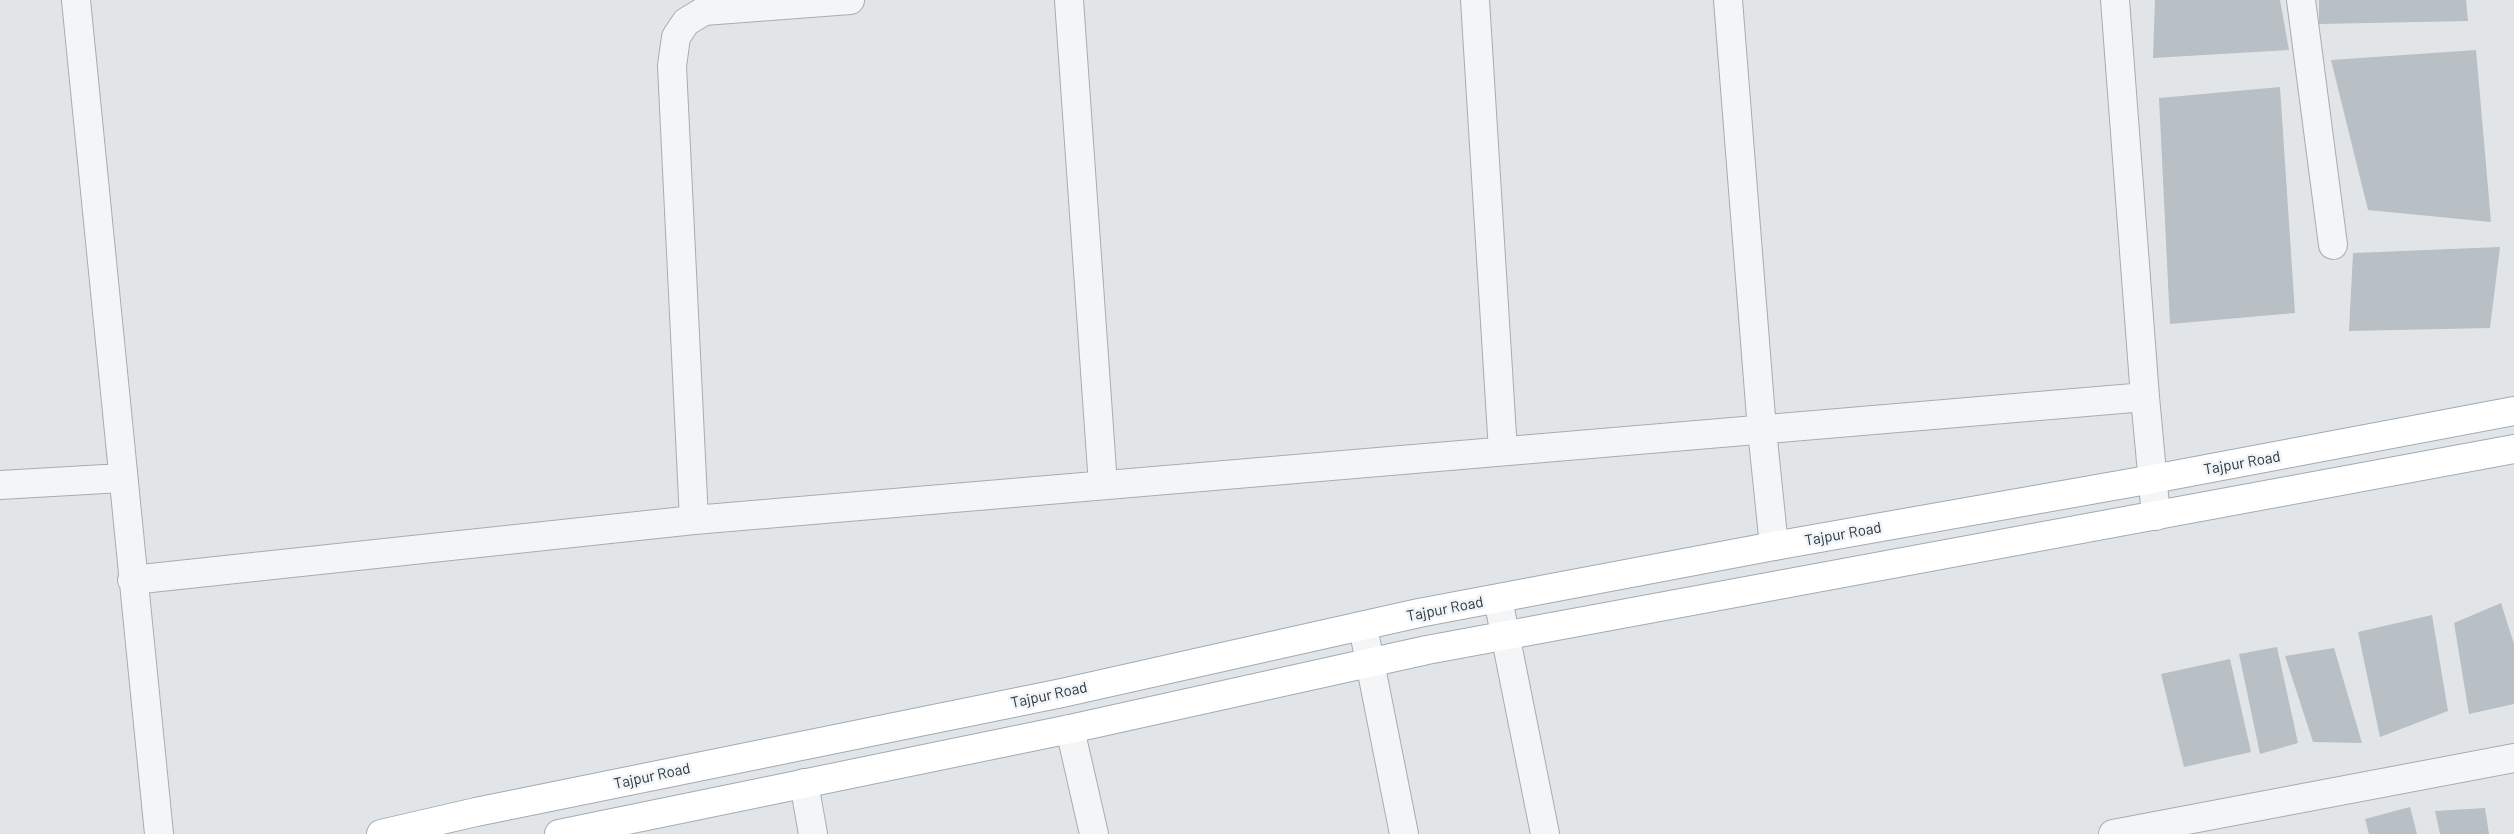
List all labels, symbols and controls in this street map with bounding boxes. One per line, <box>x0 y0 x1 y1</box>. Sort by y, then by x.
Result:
street label: Tajpur Road <box>2202 447 2282 479</box>
street label: Tajpur Road <box>1803 518 1883 550</box>
street label: Tajpur Road <box>1405 593 1485 625</box>
street label: Tajpur Road <box>1009 678 1089 712</box>
street label: Tajpur Road <box>612 759 692 793</box>

